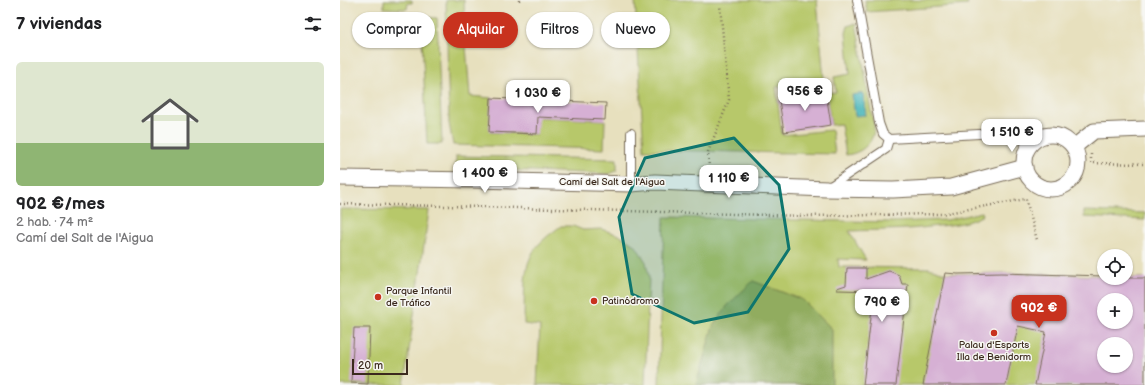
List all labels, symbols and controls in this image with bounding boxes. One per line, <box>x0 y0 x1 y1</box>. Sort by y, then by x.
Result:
chip: Comprar <box>352 12 435 48</box>
chip: Alquilar <box>443 12 518 48</box>
chip: Filtros <box>526 12 593 48</box>
chip: Nuevo <box>601 12 670 48</box>
icon: filters <box>302 13 324 35</box>
text: 7 viviendas <box>16 14 102 34</box>
pin: 956 € <box>777 78 833 112</box>
pin: 1 030 € <box>501 80 575 114</box>
text: 956 € <box>787 83 823 99</box>
text: 1 030 € <box>515 85 561 101</box>
icon: home <box>134 88 206 160</box>
pin: 1 510 € <box>975 119 1049 153</box>
text: 1 510 € <box>990 124 1034 140</box>
pin: 1 400 € <box>448 160 522 194</box>
text: 1 400 € <box>462 165 508 181</box>
pin: 1 110 € <box>692 165 766 199</box>
text: 1 110 € <box>708 170 750 186</box>
street label: Camí del Salt de l'Aigua <box>559 176 665 188</box>
text: 902 €/mes <box>16 194 105 214</box>
text: 2 hab. · 74 m² <box>16 214 93 230</box>
text: Camí del Salt de l'Aigua <box>16 230 154 246</box>
map controls <box>1097 249 1133 373</box>
button: locate <box>1097 249 1133 285</box>
place label: Parque Infantil de Tráfico <box>386 285 451 309</box>
pin: 790 € <box>854 289 910 323</box>
marker: Parque Infantil de Tráfico <box>373 292 383 302</box>
button: + <box>1097 293 1133 329</box>
text: 790 € <box>864 294 900 310</box>
place label: Patinódromo <box>602 295 659 307</box>
pin: 902 € <box>1011 295 1067 329</box>
marker: Patinódromo <box>589 296 599 306</box>
text: 902 € <box>1021 300 1057 316</box>
marker: Palau d'Esports Illa de Benidorm <box>989 328 999 338</box>
button: − <box>1097 337 1133 373</box>
place label: Palau d'Esports Illa de Benidorm <box>957 339 1031 363</box>
scale bar <box>352 357 408 376</box>
text: 20 m <box>358 359 383 372</box>

